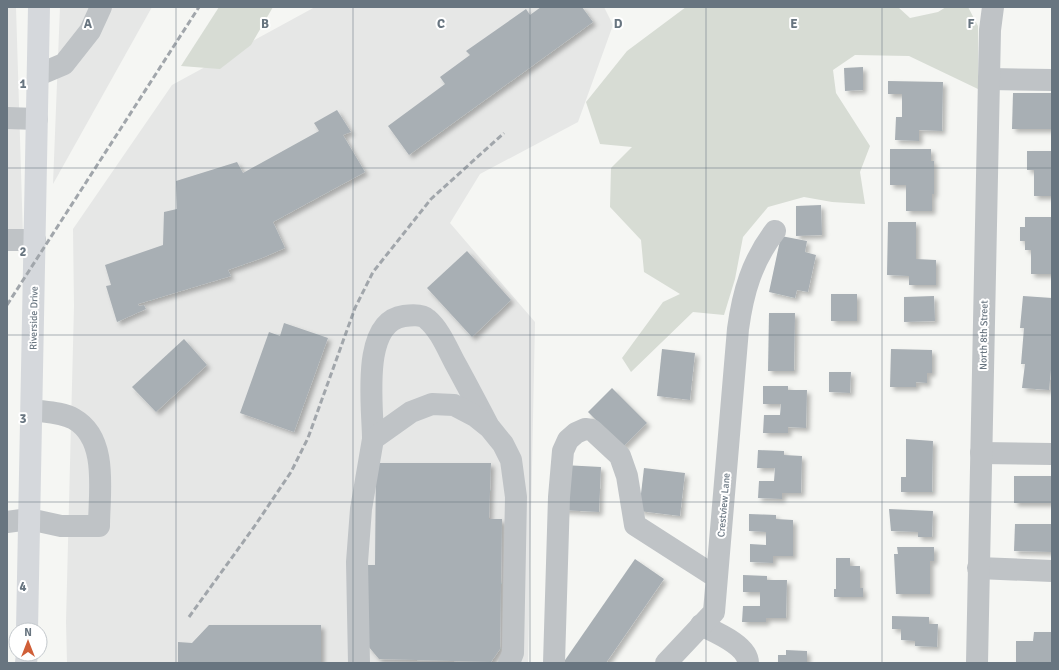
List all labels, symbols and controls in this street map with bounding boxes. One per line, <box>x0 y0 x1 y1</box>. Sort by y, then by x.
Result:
text: A <box>84 16 93 32</box>
text: B <box>261 16 269 32</box>
text: C <box>437 16 445 32</box>
text: D <box>614 16 623 32</box>
text: E <box>790 16 798 32</box>
text: F <box>968 16 975 32</box>
text: 1 <box>19 76 27 92</box>
text: 2 <box>19 244 27 260</box>
street label: Riverside Drive <box>27 286 41 350</box>
street label: North 8th Street <box>977 300 991 370</box>
text: 3 <box>19 411 27 427</box>
street label: Crestview Lane <box>715 472 733 538</box>
text: 4 <box>19 579 27 595</box>
north arrow <box>8 622 48 662</box>
text: N <box>24 626 32 639</box>

